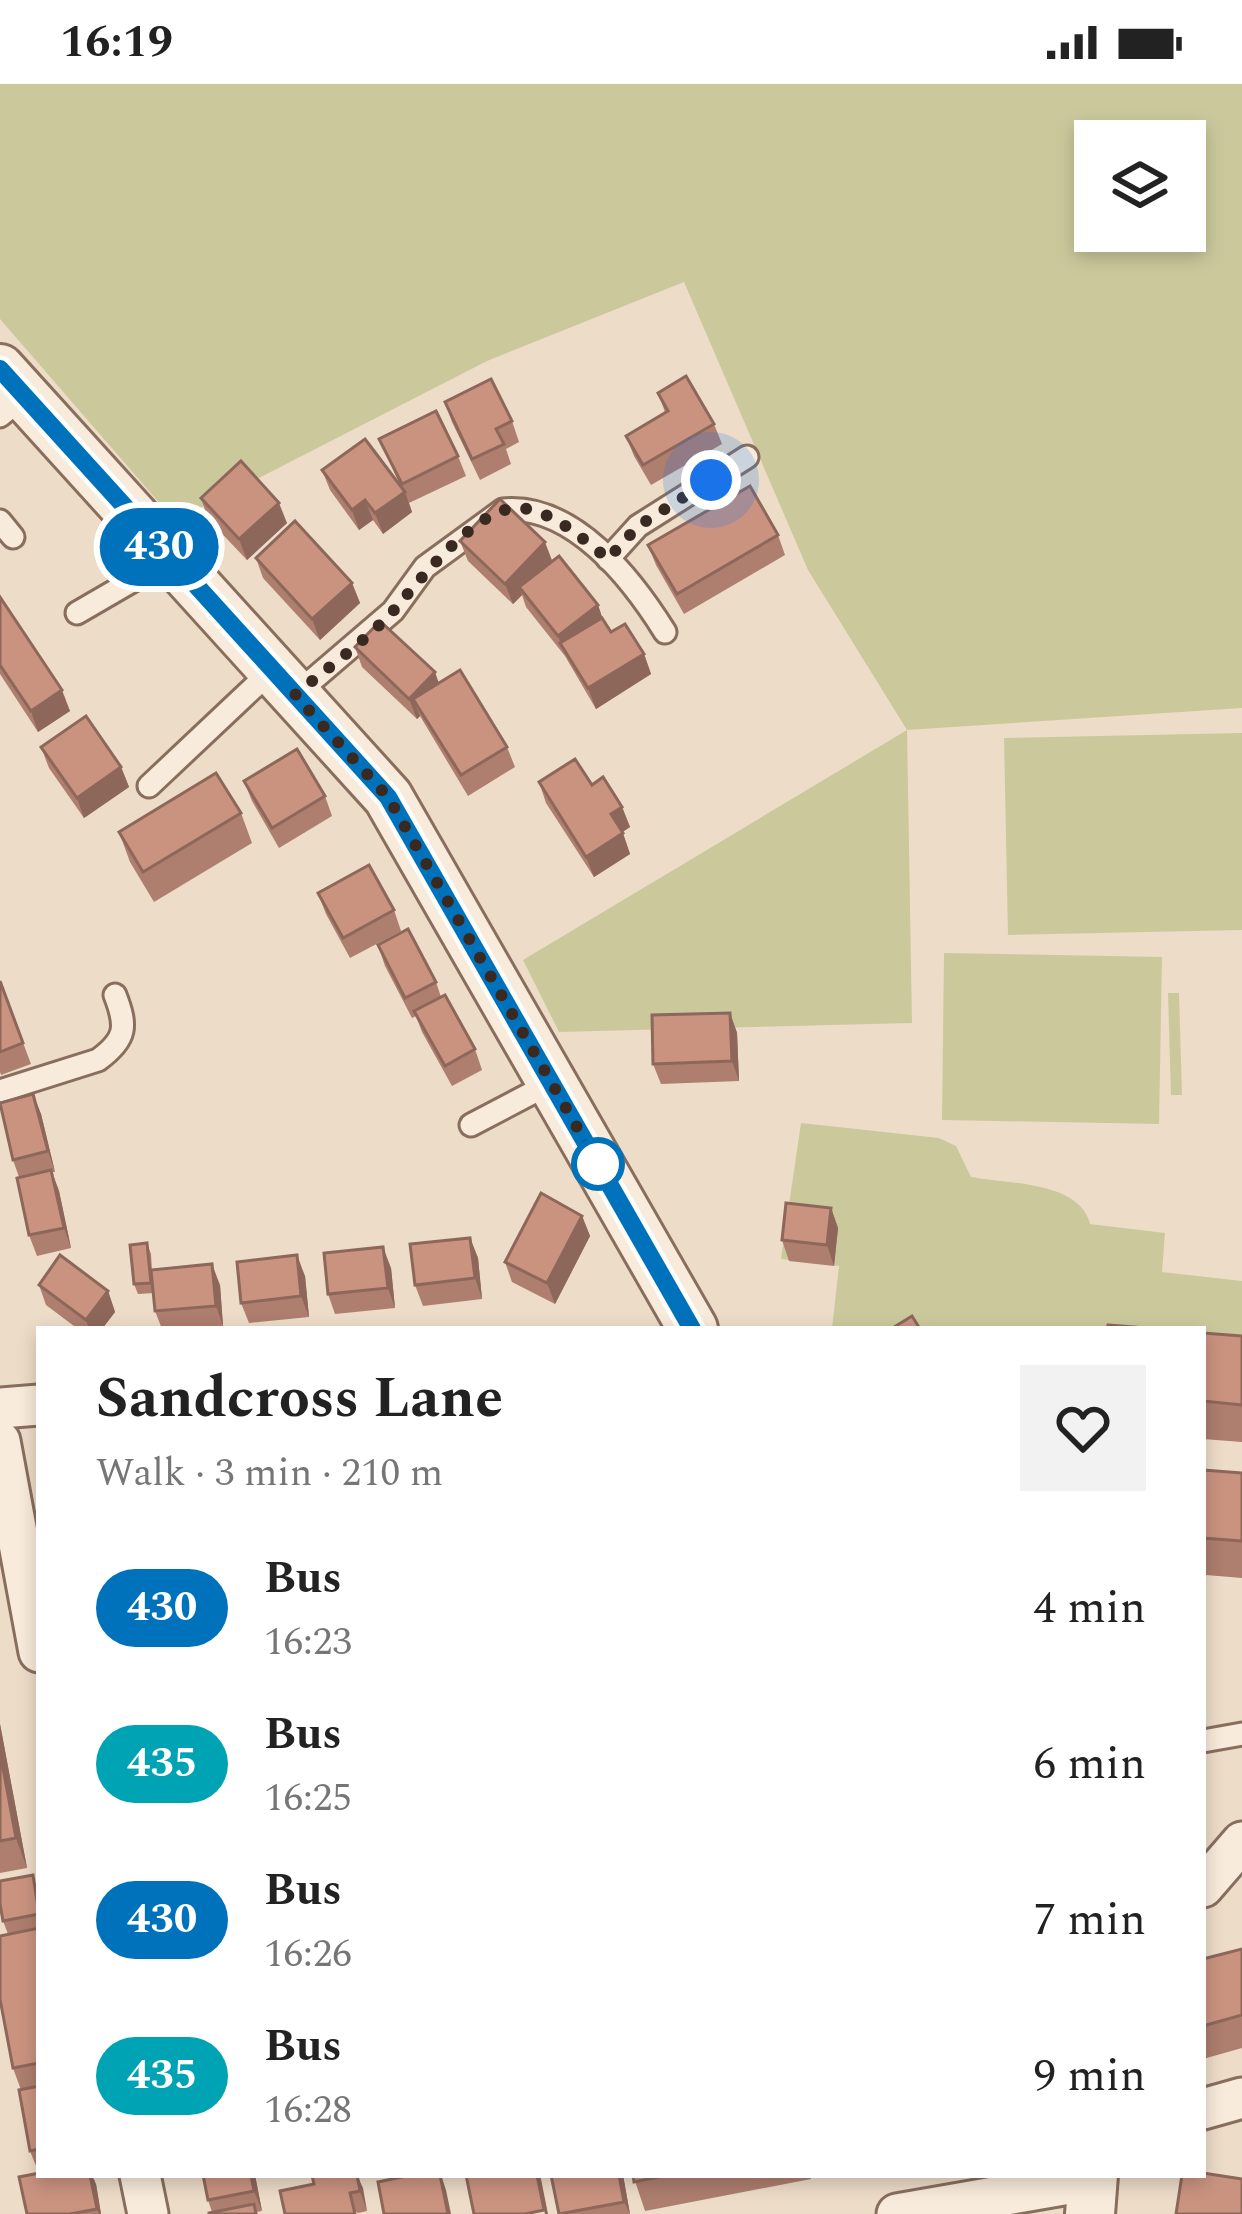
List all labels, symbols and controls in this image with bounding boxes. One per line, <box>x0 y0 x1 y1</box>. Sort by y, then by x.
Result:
text: 16:19 <box>60 8 173 77</box>
map controls <box>1074 120 1206 252</box>
button: layers <box>1074 120 1206 252</box>
your location <box>681 450 741 510</box>
line badge: 430 <box>90 508 228 586</box>
text: 430 <box>124 515 194 578</box>
unlabelled marker <box>573 1139 623 1189</box>
text: Sandcross Lane <box>96 1356 503 1442</box>
button: heart <box>1020 1365 1146 1491</box>
text: Walk · 3 min · 210 m <box>96 1444 443 1503</box>
text: Bus <box>264 1544 342 1613</box>
text: 4 min <box>1033 1574 1146 1643</box>
text: 430 <box>127 1576 197 1639</box>
text: 16:23 <box>264 1613 352 1672</box>
text: Bus <box>264 1700 342 1769</box>
text: 6 min <box>1033 1730 1146 1799</box>
text: 435 <box>127 1732 197 1795</box>
text: 16:25 <box>264 1769 352 1828</box>
text: Bus <box>264 1856 342 1925</box>
text: 7 min <box>1033 1886 1146 1955</box>
text: 430 <box>127 1888 197 1951</box>
text: 16:26 <box>264 1925 352 1984</box>
text: Bus <box>264 2012 342 2081</box>
text: 9 min <box>1033 2042 1146 2111</box>
text: 435 <box>127 2044 197 2107</box>
text: 16:28 <box>264 2081 352 2140</box>

